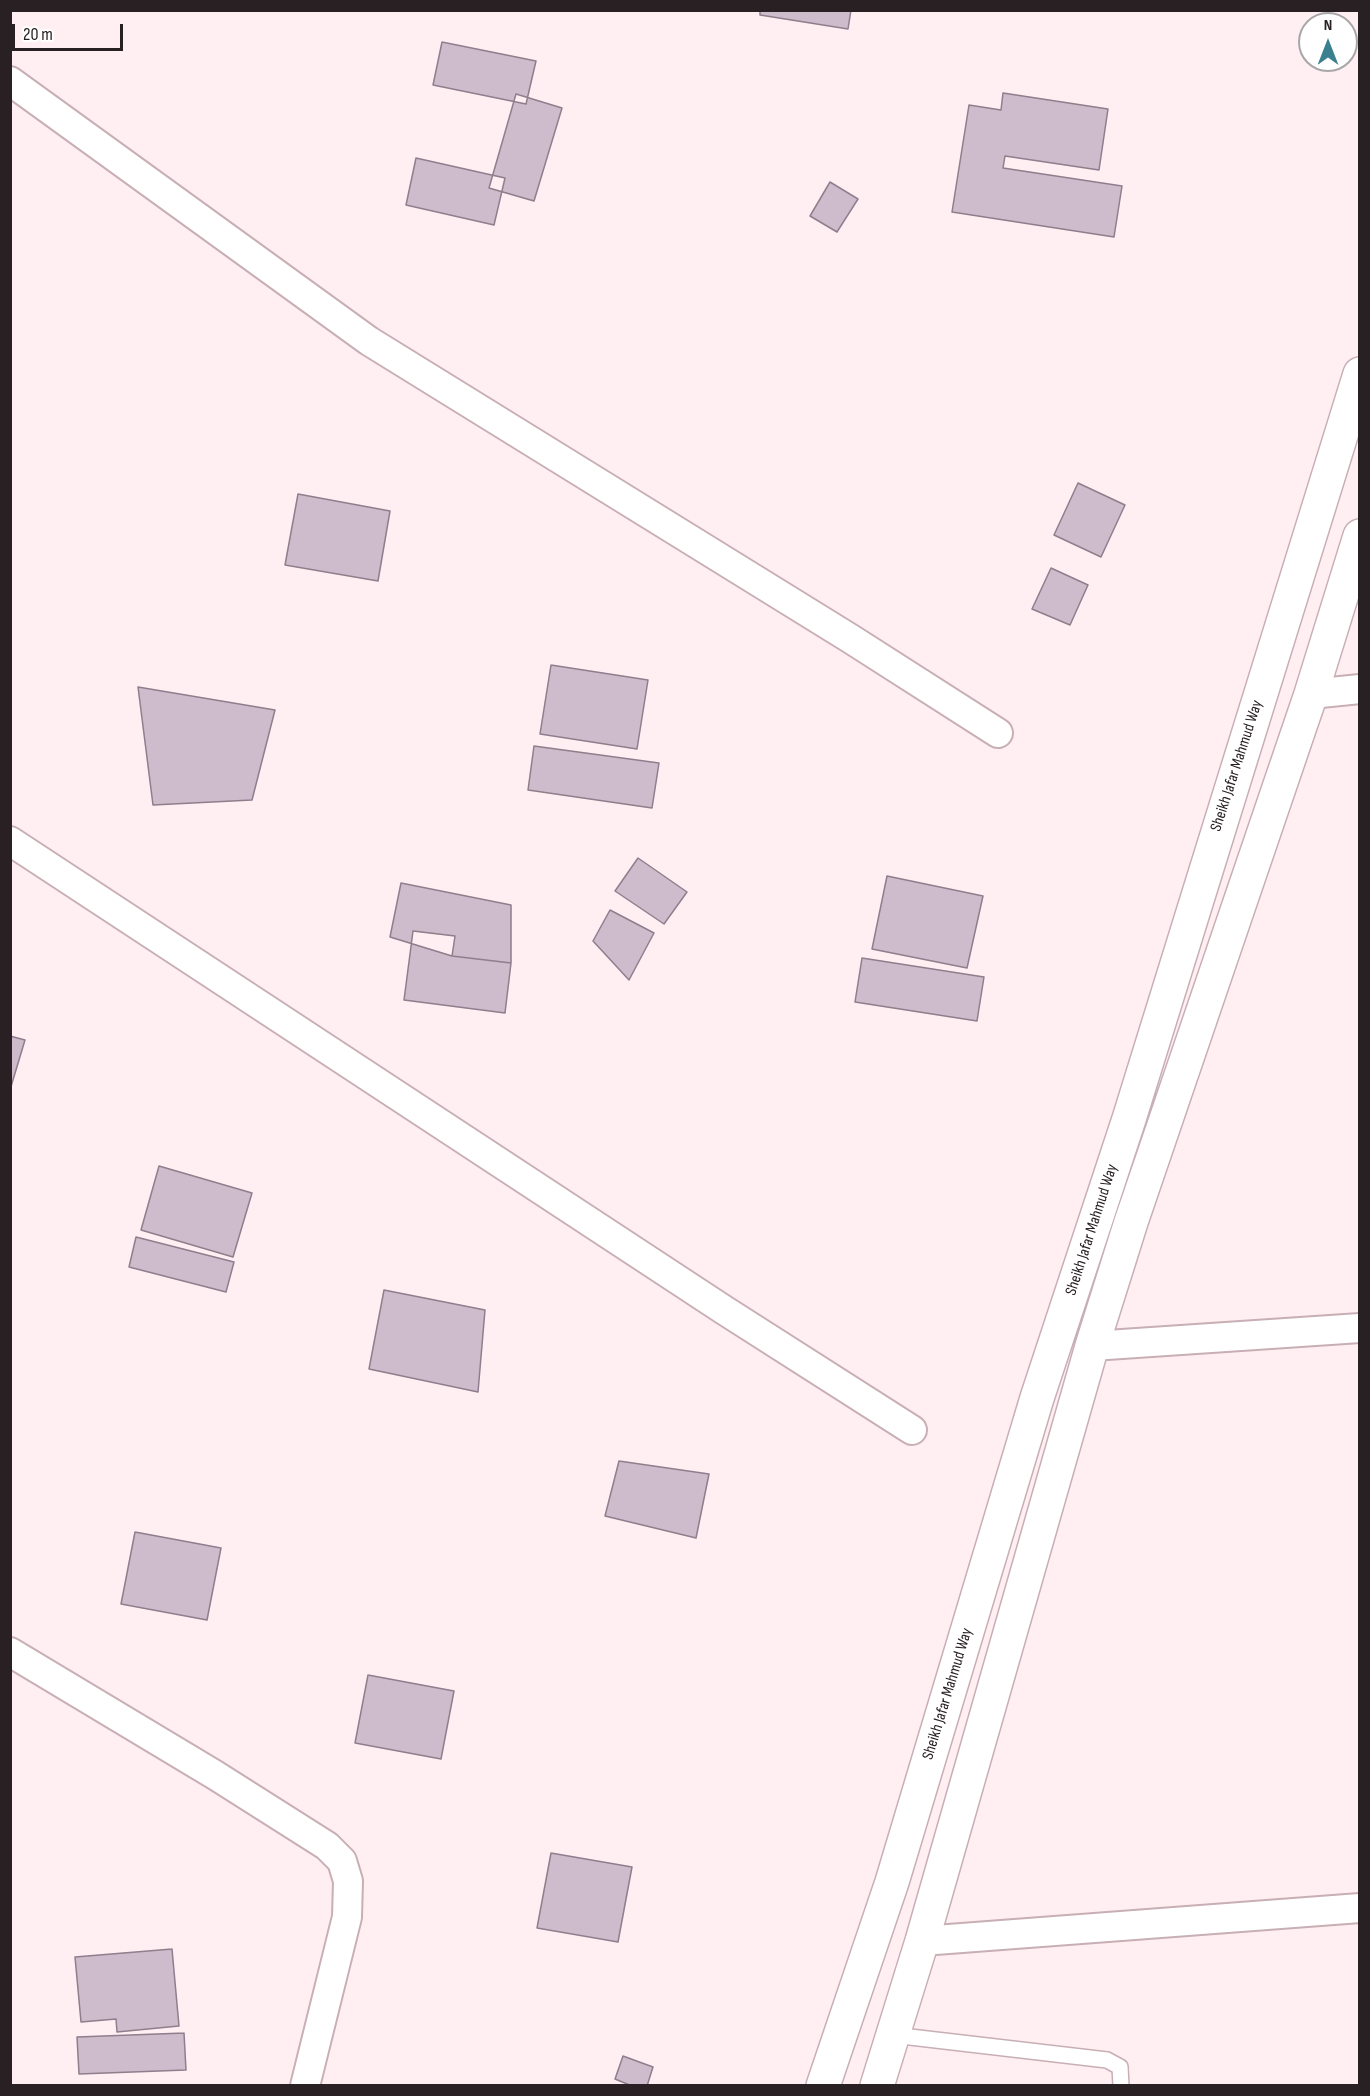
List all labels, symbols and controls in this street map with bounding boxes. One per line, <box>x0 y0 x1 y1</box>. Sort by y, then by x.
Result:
scale bar <box>15 12 126 50</box>
north arrow <box>1298 12 1358 72</box>
text: N <box>1324 16 1332 35</box>
text: 20 m <box>23 24 53 45</box>
street label: Sheikh Jafar Mahmud Way <box>1207 698 1267 834</box>
street label: Sheikh Jafar Mahmud Way <box>1062 1162 1122 1298</box>
street label: Sheikh Jafar Mahmud Way <box>919 1626 977 1762</box>

